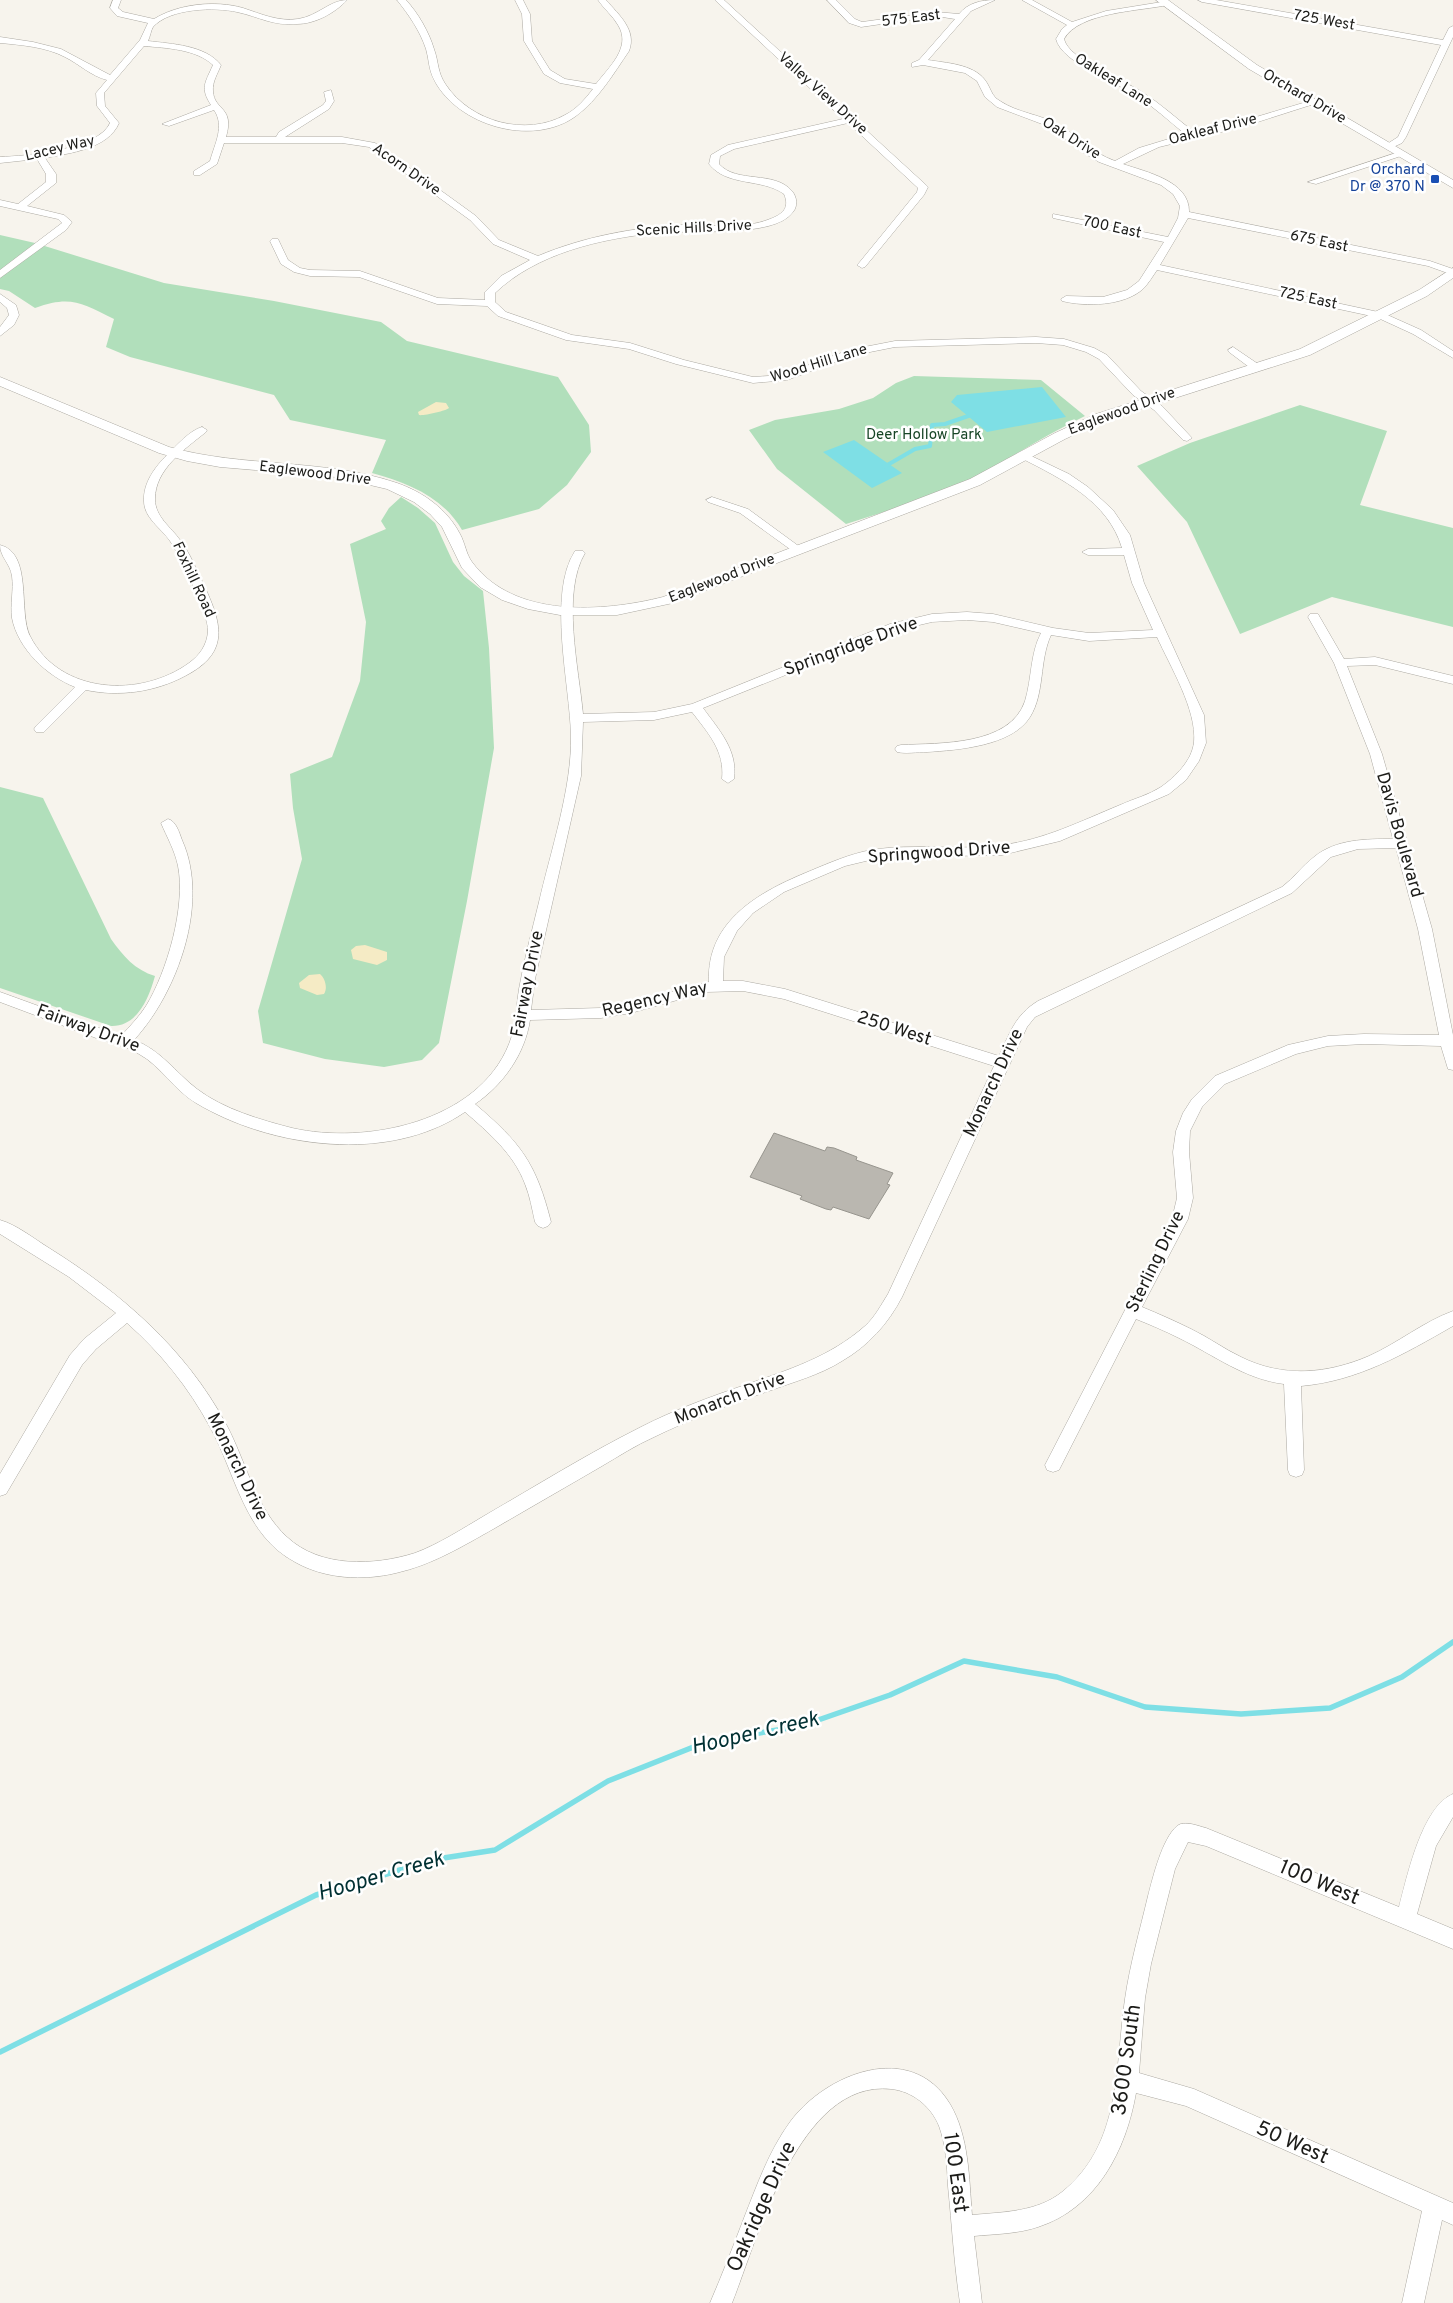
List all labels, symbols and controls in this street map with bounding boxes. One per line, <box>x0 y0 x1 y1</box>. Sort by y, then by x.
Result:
street label: 575 East <box>880 6 942 32</box>
street label: 725 West <box>1292 6 1356 36</box>
street label: Valley View Drive <box>773 49 871 139</box>
street label: Oakleaf Lane <box>1071 50 1155 112</box>
street label: Orchard Drive <box>1259 65 1349 129</box>
street label: Oakleaf Drive <box>1167 110 1259 150</box>
street label: Oak Drive <box>1038 114 1104 164</box>
street label: Lacey Way <box>23 132 97 166</box>
street label: Acorn Drive <box>368 139 444 201</box>
place label: Orchard Dr @ 370 N <box>1350 161 1425 197</box>
marker: Orchard Dr @ 370 N <box>1429 173 1441 185</box>
street label: 700 East <box>1081 213 1143 243</box>
street label: Scenic Hills Drive <box>636 216 752 242</box>
street label: 675 East <box>1288 227 1350 257</box>
street label: 725 East <box>1277 284 1339 314</box>
street label: Wood Hill Lane <box>768 340 870 388</box>
street label: Eaglewood Drive <box>1066 384 1178 440</box>
park label: Deer Hollow Park <box>866 426 982 445</box>
street label: Eaglewood Drive <box>258 458 372 490</box>
street label: Foxhill Road <box>167 539 219 621</box>
street label: Eaglewood Drive <box>666 550 778 608</box>
street label: Springridge Drive <box>781 612 921 682</box>
street label: Davis Boulevard <box>1370 770 1428 900</box>
street label: Springwood Drive <box>867 837 1011 869</box>
street label: Fairway Drive <box>506 929 550 1039</box>
street label: Regency Way <box>600 977 710 1023</box>
street label: Fairway Drive <box>33 1000 143 1058</box>
street label: 250 West <box>854 1006 934 1052</box>
street label: Monarch Drive <box>959 1025 1029 1141</box>
street label: Sterling Drive <box>1121 1207 1191 1317</box>
street label: Monarch Drive <box>671 1367 789 1431</box>
street label: Monarch Drive <box>201 1409 273 1525</box>
water label: Hooper Creek <box>688 1706 822 1762</box>
water label: Hooper Creek <box>315 1846 448 1908</box>
street label: 100 West <box>1275 1854 1363 1912</box>
street label: 3600 South <box>1106 2003 1148 2117</box>
street label: 50 West <box>1251 2115 1333 2171</box>
street label: 100 East <box>936 2131 974 2215</box>
street label: Oakridge Drive <box>721 2137 803 2277</box>

